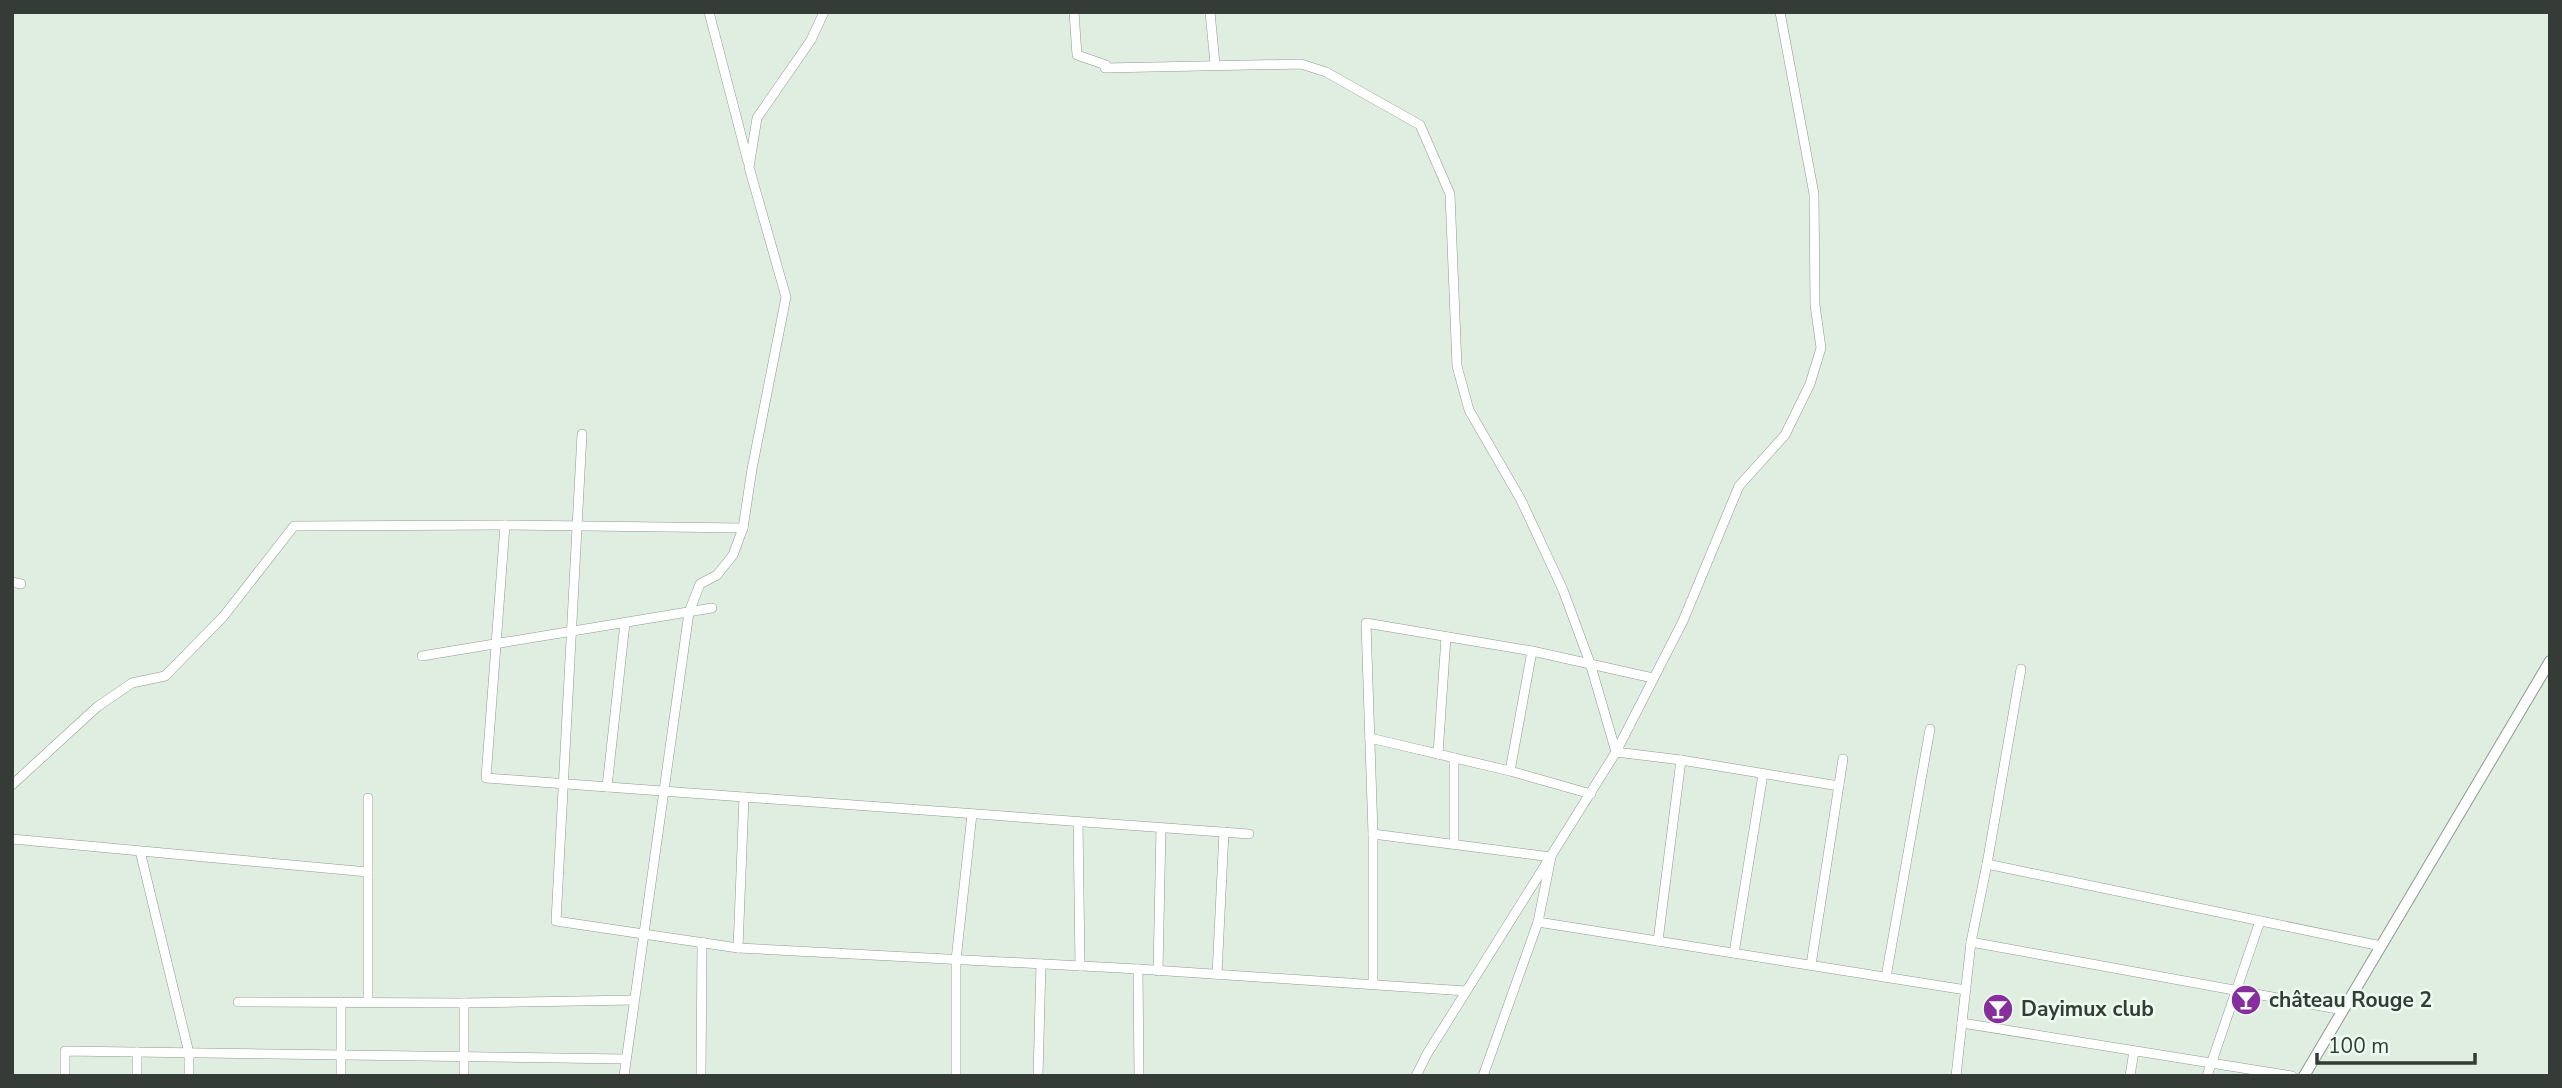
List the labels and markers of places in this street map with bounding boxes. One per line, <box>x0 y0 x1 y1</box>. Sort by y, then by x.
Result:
bar icon: château Rouge 2 <box>2229 983 2263 1017</box>
place label: château Rouge 2 <box>2269 986 2432 1014</box>
bar icon: Dayimux club <box>1981 992 2015 1026</box>
place label: Dayimux club <box>2021 995 2154 1023</box>

